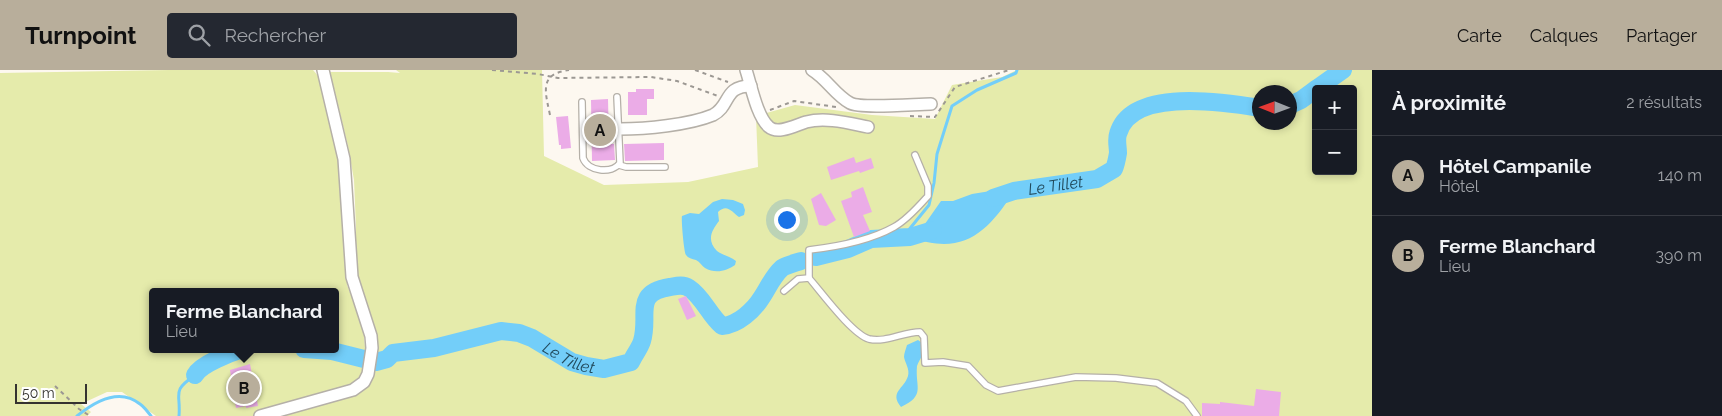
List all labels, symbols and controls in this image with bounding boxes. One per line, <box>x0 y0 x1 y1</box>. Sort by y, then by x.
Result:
search box <box>167 13 517 58</box>
text: Turnpoint <box>25 21 137 50</box>
icon: search <box>185 21 213 49</box>
text: Rechercher <box>225 24 326 46</box>
text: Carte <box>1457 25 1502 46</box>
text: Calques <box>1530 25 1598 46</box>
text: Partager <box>1626 25 1697 46</box>
north arrow <box>1252 85 1297 130</box>
map controls <box>1312 85 1357 175</box>
button: + <box>1312 85 1357 130</box>
text: À proximité <box>1392 90 1506 115</box>
text: 2 résultats <box>1626 93 1702 112</box>
pin: A <box>584 111 616 149</box>
button: − <box>1312 130 1357 175</box>
text: Hôtel Campanile <box>1439 155 1591 177</box>
text: A <box>1403 166 1413 185</box>
text: 140 m <box>1658 166 1702 185</box>
water label: Le Tillet <box>1027 172 1085 199</box>
text: Hôtel <box>1439 177 1479 196</box>
your location <box>774 207 800 233</box>
text: Ferme Blanchard <box>1439 235 1596 257</box>
text: B <box>1403 246 1413 265</box>
text: 390 m <box>1656 246 1702 265</box>
text: Lieu <box>1439 257 1471 276</box>
popup <box>149 288 339 353</box>
text: Ferme Blanchard <box>166 300 322 322</box>
text: Lieu <box>166 322 197 341</box>
water label: Le Tillet <box>539 338 597 377</box>
pin: B <box>228 369 260 407</box>
scale bar <box>15 381 88 404</box>
text: 50 m <box>22 385 55 401</box>

